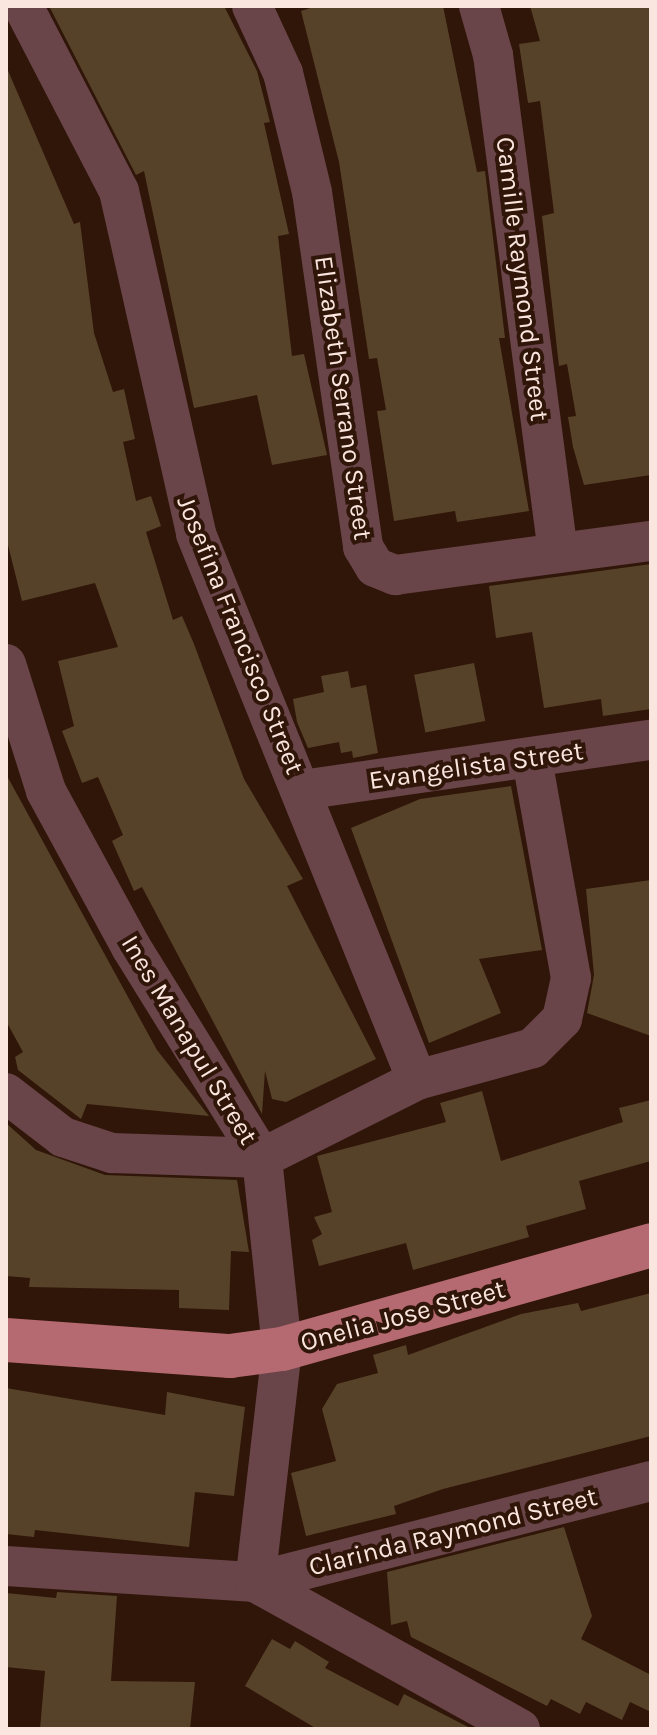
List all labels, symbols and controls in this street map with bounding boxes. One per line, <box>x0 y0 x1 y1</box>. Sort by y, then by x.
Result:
street label: Camille Raymond Street <box>489 135 555 423</box>
street label: Elizabeth Serrano Street <box>308 254 378 542</box>
street label: Josefina Francisco Street <box>170 491 310 779</box>
street label: Evangelista Street <box>367 736 585 796</box>
street label: Ines Manapul Street <box>114 930 264 1150</box>
street label: Onelia Jose Street <box>297 1274 509 1358</box>
street label: Clarinda Raymond Street <box>306 1481 600 1583</box>

